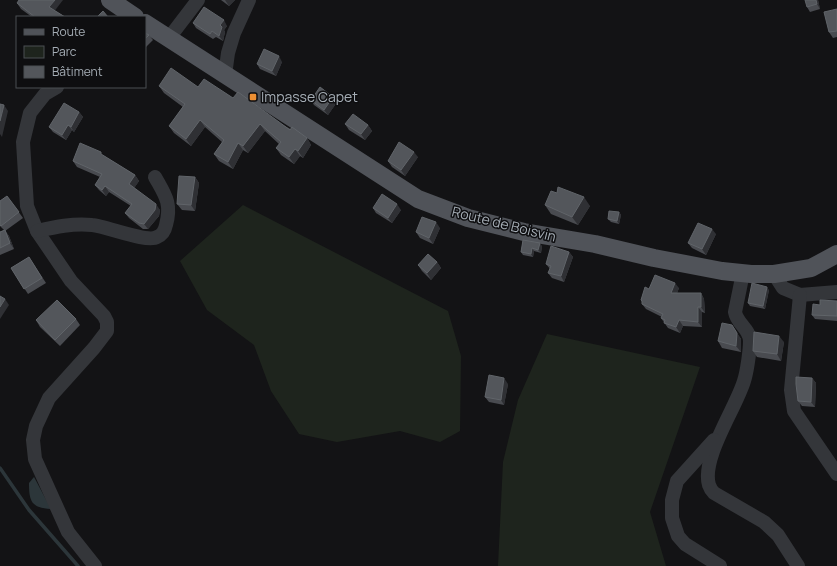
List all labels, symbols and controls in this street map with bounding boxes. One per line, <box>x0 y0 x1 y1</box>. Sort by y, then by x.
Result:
legend <box>16 16 146 88</box>
text: Route <box>52 23 85 40</box>
text: Parc <box>52 43 77 60</box>
text: Bâtiment <box>52 63 103 80</box>
place label: Impasse Capet <box>261 87 358 106</box>
marker: Impasse Capet <box>248 92 258 102</box>
street label: Route de Boisvin <box>450 201 558 246</box>

